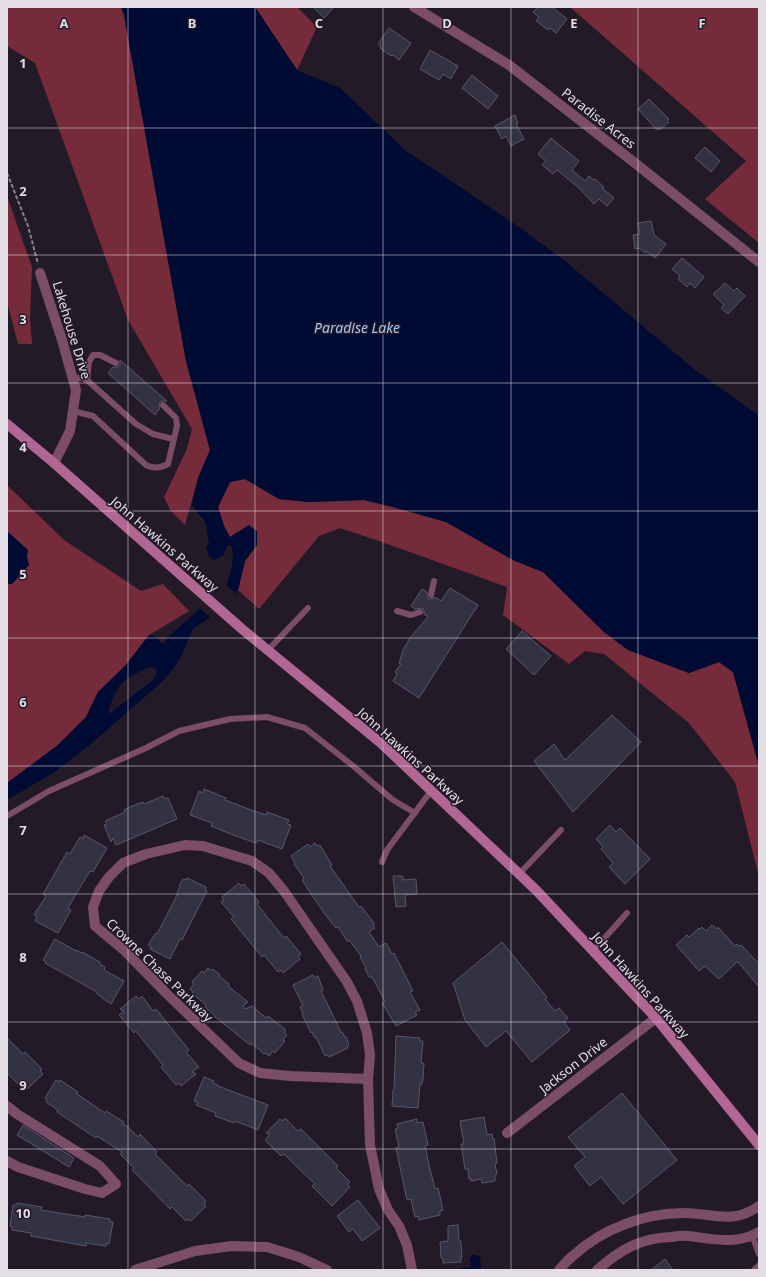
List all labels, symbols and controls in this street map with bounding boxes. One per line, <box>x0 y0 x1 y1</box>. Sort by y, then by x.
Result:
text: A <box>60 14 69 32</box>
text: B <box>188 14 196 32</box>
text: C <box>315 14 323 32</box>
text: D <box>442 14 452 32</box>
text: E <box>570 14 578 32</box>
text: F <box>698 14 706 32</box>
text: 1 <box>19 54 27 72</box>
street label: Paradise Acres <box>558 83 640 153</box>
text: 2 <box>19 182 27 200</box>
street label: Lakehouse Drive <box>49 279 95 381</box>
text: 3 <box>19 310 27 328</box>
water label: Paradise Lake <box>314 318 400 337</box>
text: 4 <box>19 438 27 456</box>
street label: John Hawkins Parkway <box>106 491 223 596</box>
text: 5 <box>19 565 27 583</box>
text: 6 <box>19 693 27 711</box>
street label: John Hawkins Parkway <box>352 702 468 809</box>
text: 7 <box>19 821 27 839</box>
street label: Crowne Chase Parkway <box>103 914 218 1026</box>
street label: John Hawkins Parkway <box>587 926 694 1042</box>
text: 8 <box>19 948 27 966</box>
street label: Jackson Drive <box>534 1033 611 1098</box>
text: 9 <box>19 1076 27 1094</box>
text: 10 <box>16 1204 30 1222</box>

